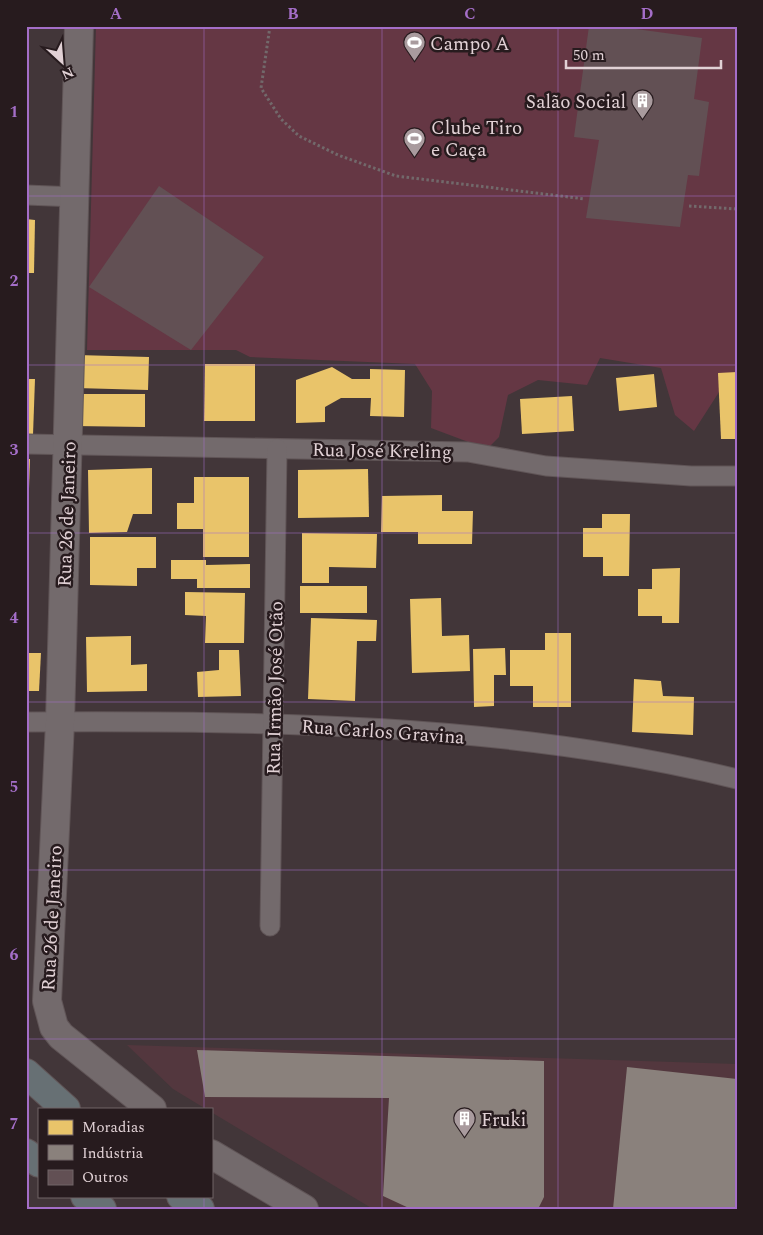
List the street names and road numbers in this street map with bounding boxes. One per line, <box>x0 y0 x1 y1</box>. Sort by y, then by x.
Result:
street label: Rua José Kreling <box>312 436 452 467</box>
street label: Rua 26 de Janeiro <box>50 441 85 587</box>
street label: Rua Irmão José Otão <box>259 601 292 775</box>
street label: Rua Carlos Gravina <box>300 712 466 753</box>
street label: Rua 26 de Janeiro <box>34 845 71 992</box>

